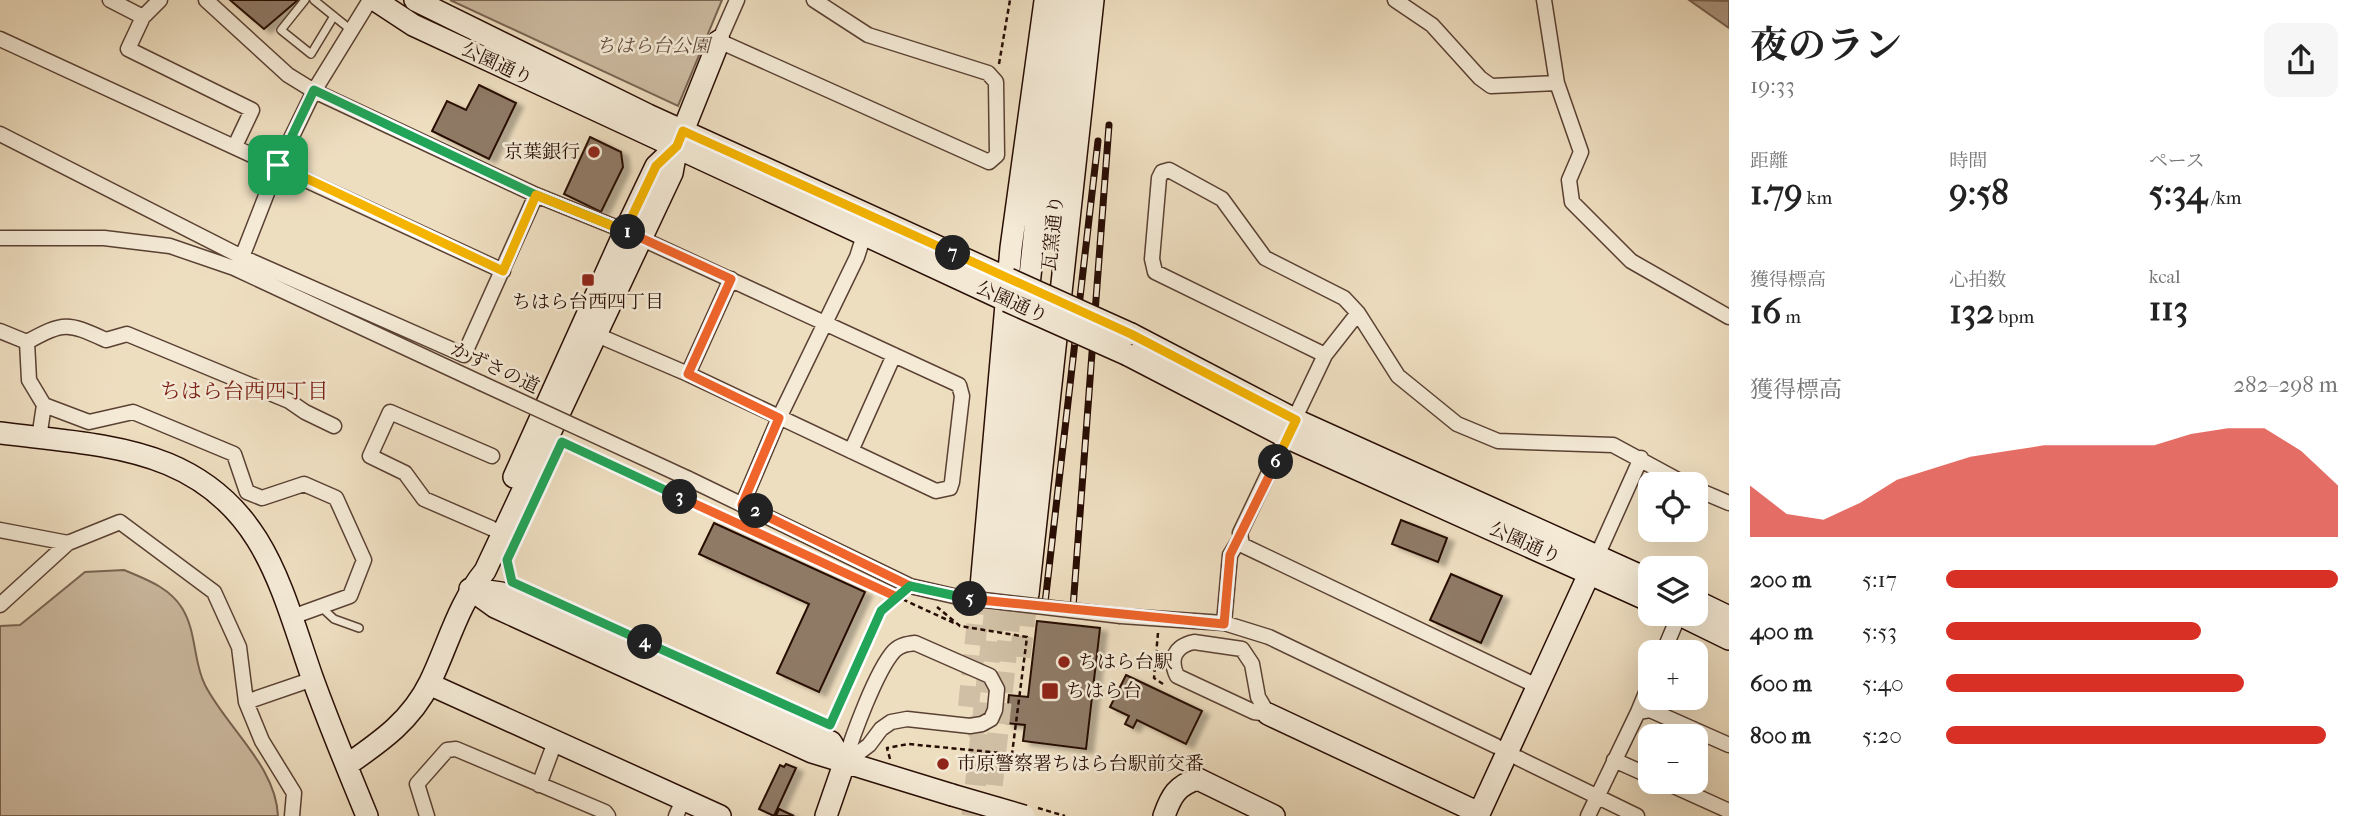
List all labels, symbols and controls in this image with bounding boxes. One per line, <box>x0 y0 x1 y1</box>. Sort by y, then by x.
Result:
text: 夜のラン <box>1750 23 1902 68</box>
button: share <box>2264 23 2338 97</box>
park label: ちはら台公園 <box>596 35 713 57</box>
street label: 公園通り <box>458 38 536 90</box>
text: 19:33 <box>1750 72 1795 99</box>
pin <box>248 135 308 195</box>
place label: 京葉銀行 <box>504 141 580 163</box>
marker: 京葉銀行 <box>586 144 602 160</box>
icon: arrive <box>259 146 297 184</box>
text: 距離 <box>1750 150 1788 172</box>
text: 時間 <box>1949 150 1987 172</box>
text: ペース <box>2149 150 2205 172</box>
text: 1.79 <box>1750 172 1803 213</box>
text: 9:58 <box>1949 172 2009 213</box>
text: 5:34 <box>2149 172 2207 213</box>
text: km <box>1803 187 1832 209</box>
text: /km <box>2207 187 2242 209</box>
street label: 瓦窯通り <box>1038 194 1068 272</box>
pin: 1 <box>610 215 646 250</box>
text: 1 <box>624 220 631 242</box>
pin: 7 <box>936 236 970 270</box>
text: 7 <box>948 241 957 263</box>
text: kcal <box>2149 266 2181 288</box>
text: 獲得標高 <box>1750 269 1826 291</box>
text: 心拍数 <box>1949 269 2006 291</box>
marker: ちはら台西四丁目 <box>580 272 596 288</box>
street label: 公園通り <box>973 276 1051 328</box>
text: 113 <box>2149 288 2188 329</box>
place label: ちはら台西四丁目 <box>512 291 664 313</box>
text: 16 <box>1750 291 1781 332</box>
text: 132 <box>1949 291 1994 332</box>
text: m <box>1781 306 1801 328</box>
text: bpm <box>1994 306 2034 328</box>
street label: かずさの道 <box>447 338 543 398</box>
text: 282–298 m <box>2233 371 2338 398</box>
text: 獲得標高 <box>1750 376 1842 403</box>
district label: ちはら台西四丁目 <box>160 379 328 403</box>
pin: 6 <box>1258 444 1294 480</box>
text: 6 <box>1270 450 1281 472</box>
map controls <box>1638 472 1708 794</box>
button: locate <box>1638 472 1708 542</box>
pin: 3 <box>662 480 698 514</box>
text: 3 <box>676 485 683 507</box>
pin: 2 <box>738 494 774 528</box>
text: 2 <box>751 499 760 521</box>
street label: 公園通り <box>1486 517 1564 569</box>
button: layers <box>1638 556 1708 626</box>
text: 200 m <box>1750 566 1811 593</box>
text: 5:17 <box>1862 566 1897 593</box>
pin: 5 <box>953 582 988 616</box>
text: 5 <box>965 587 974 609</box>
text: 400 m <box>1750 618 1813 645</box>
text: 5:53 <box>1862 618 1897 645</box>
pin: 4 <box>628 624 662 660</box>
text: 4 <box>639 630 650 652</box>
button: + <box>1638 640 1708 710</box>
place label: ちはら台駅 <box>1078 651 1173 673</box>
marker: ちはら台駅 <box>1056 654 1072 670</box>
text: 600 m <box>1750 670 1812 697</box>
text: 5:40 <box>1862 670 1904 697</box>
place label: ちはら台 <box>1066 680 1142 702</box>
marker: ちはら台 <box>1040 681 1060 701</box>
text: 800 m <box>1750 722 1811 749</box>
text: 5:20 <box>1862 722 1902 749</box>
button: − <box>1638 724 1708 794</box>
place label: 市原警察署ちはら台駅前交番 <box>957 753 1204 775</box>
marker: 市原警察署ちはら台駅前交番 <box>935 756 951 772</box>

